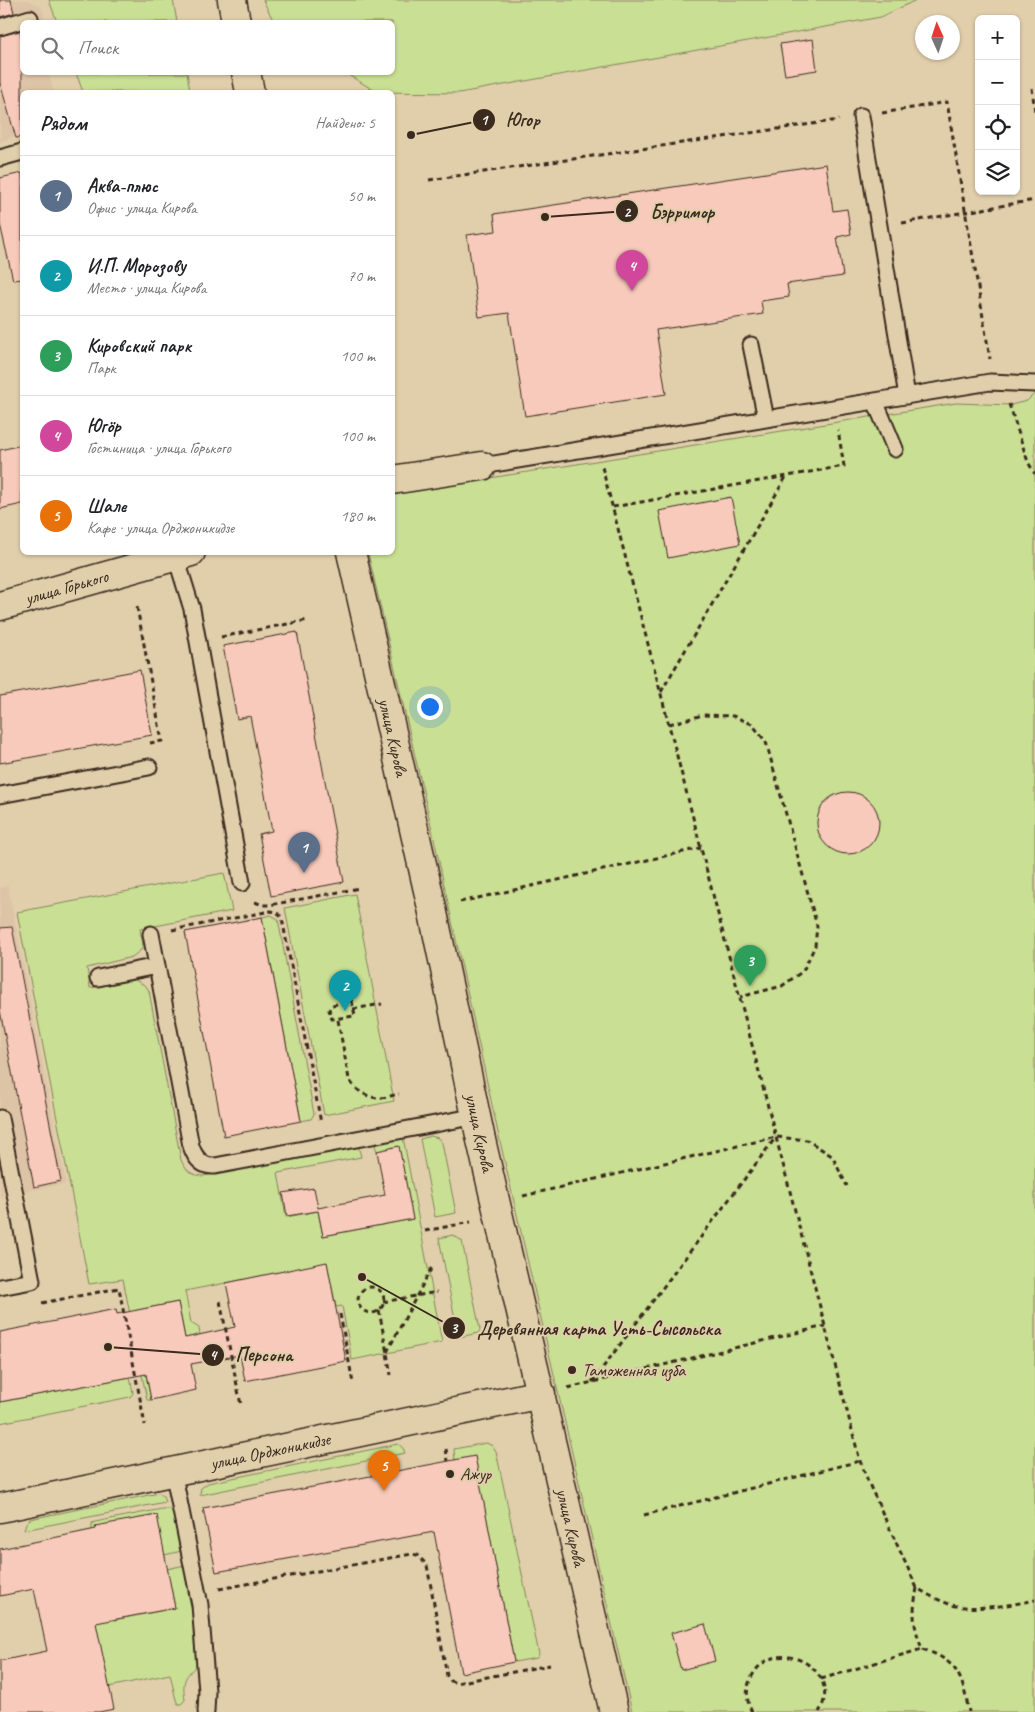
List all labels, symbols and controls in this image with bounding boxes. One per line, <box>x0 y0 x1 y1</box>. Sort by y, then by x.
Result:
north arrow <box>915 15 960 60</box>
map controls <box>975 15 1020 195</box>
button: + <box>975 15 1020 60</box>
search box <box>20 20 395 75</box>
icon: search <box>38 34 66 62</box>
text: Поиск <box>78 36 118 60</box>
button: − <box>975 60 1020 105</box>
callout: Югор <box>471 103 550 137</box>
button: locate <box>975 105 1020 150</box>
text: Югор <box>506 108 541 132</box>
text: Рядом <box>40 110 87 136</box>
text: 1 <box>481 111 490 130</box>
text: Найдено: 5 <box>315 113 375 133</box>
button: layers <box>975 150 1020 195</box>
text: Аква-плюс <box>87 174 158 198</box>
text: 1 <box>52 186 60 206</box>
text: 50 m <box>348 186 375 206</box>
callout: Бэрримор <box>615 194 723 228</box>
text: Офис · улица Кирова <box>87 198 197 218</box>
text: Бэрримор <box>650 200 716 224</box>
text: 2 <box>624 203 632 222</box>
pin: 4 <box>616 250 648 291</box>
text: И.П. Морозову <box>87 254 185 278</box>
text: 2 <box>52 266 60 286</box>
text: 70 m <box>348 266 375 286</box>
text: Место · улица Кирова <box>87 278 206 298</box>
text: Кировский парк <box>87 334 191 358</box>
text: 3 <box>52 346 60 366</box>
text: 100 m <box>341 346 375 366</box>
text: Парк <box>87 358 116 378</box>
text: Югöр <box>87 414 120 438</box>
text: 4 <box>52 426 60 446</box>
text: 100 m <box>341 426 375 446</box>
text: Гостиница · улица Горького <box>87 438 231 458</box>
text: Шале <box>87 494 126 518</box>
text: 5 <box>53 506 59 526</box>
text: 180 m <box>341 506 375 526</box>
text: Кафе · улица Орджоникидзе <box>87 518 234 538</box>
street label: улица Горького <box>21 565 112 610</box>
your location <box>417 694 443 720</box>
street label: улица Кирова <box>373 695 413 780</box>
pin: 1 <box>288 832 320 873</box>
pin: 3 <box>734 945 766 986</box>
pin: 2 <box>329 970 361 1011</box>
street label: улица Кирова <box>460 1091 499 1176</box>
callout: Деревянная карта Усть-Сысольска <box>442 1311 731 1345</box>
text: Деревянная карта Усть-Сысольска <box>477 1317 722 1341</box>
text: 3 <box>451 1319 459 1338</box>
callout: Персона <box>201 1338 303 1372</box>
text: Персона <box>236 1343 294 1367</box>
text: 4 <box>210 1346 219 1365</box>
place label: Таможенная изба <box>582 1359 686 1382</box>
marker: Таможенная изба <box>566 1364 578 1376</box>
street label: улица Орджоникидзе <box>207 1428 333 1475</box>
pin: 5 <box>368 1450 400 1491</box>
place label: Ажур <box>460 1463 492 1485</box>
marker: Ажур <box>444 1468 456 1480</box>
street label: улица Кирова <box>551 1485 591 1570</box>

